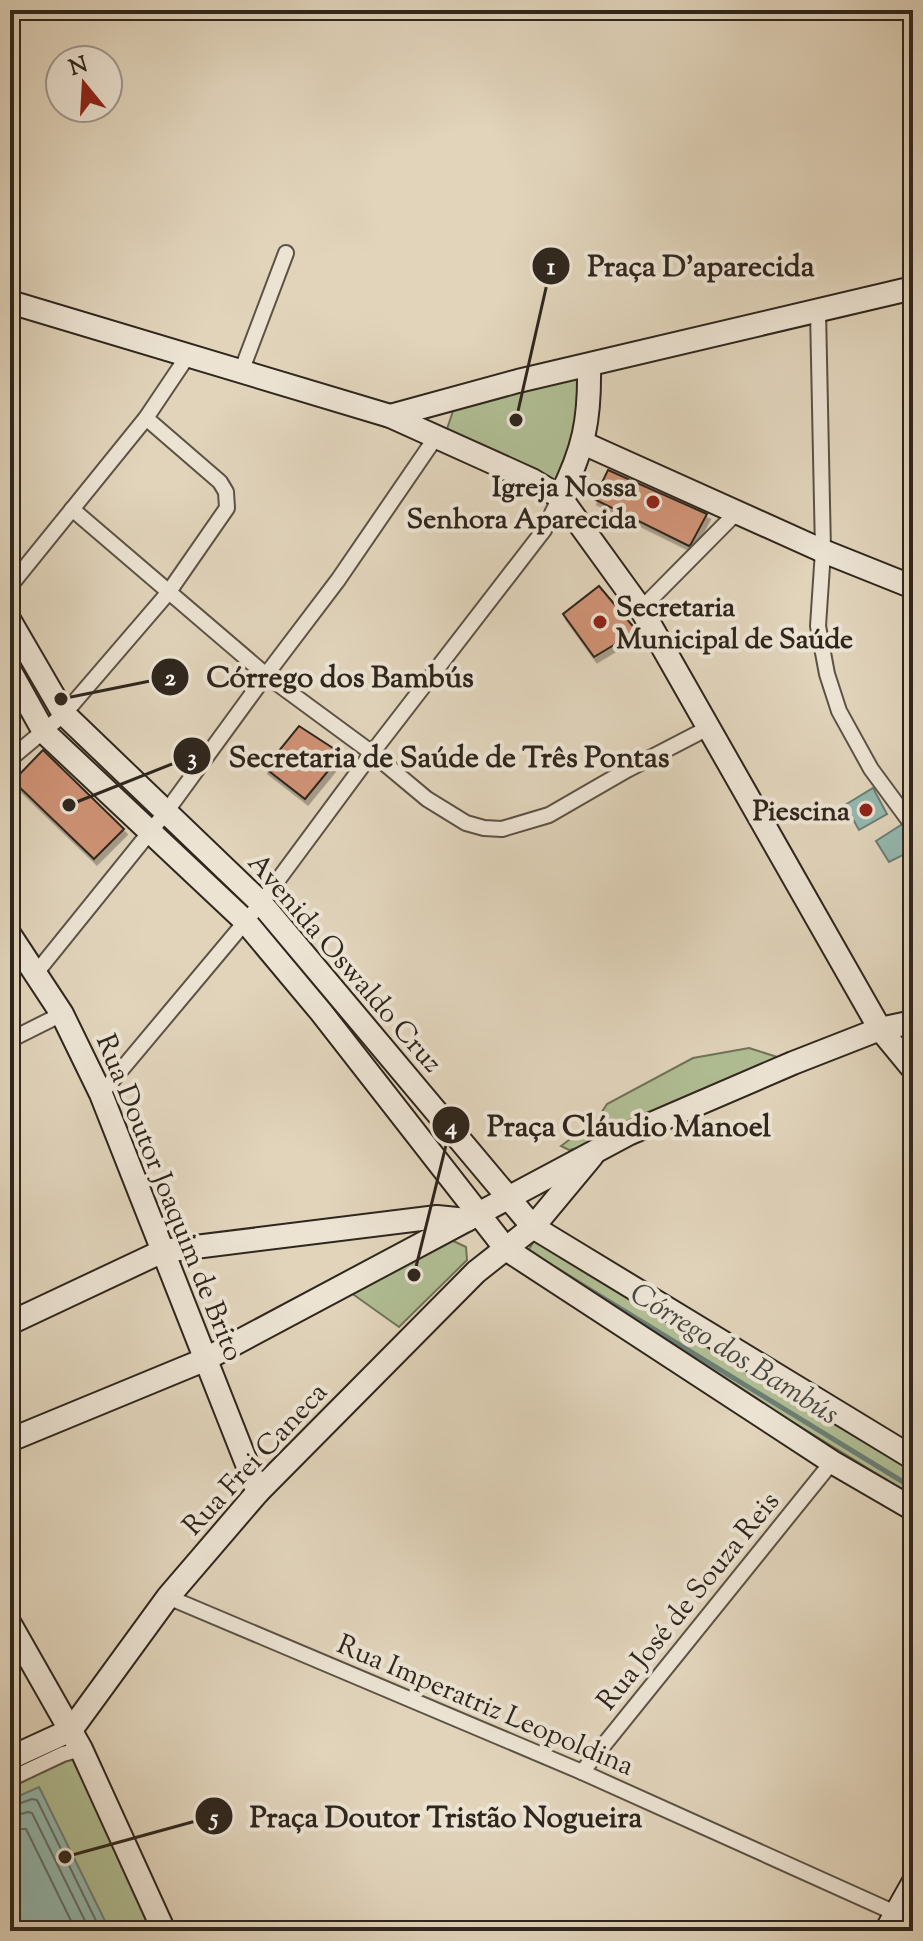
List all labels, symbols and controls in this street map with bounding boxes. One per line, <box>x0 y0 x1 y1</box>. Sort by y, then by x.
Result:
north arrow <box>44 44 124 124</box>
text: N <box>65 50 92 86</box>
callout: Praça D'aparecida <box>531 239 830 293</box>
text: Praça D'aparecida <box>587 247 815 290</box>
text: 1 <box>547 251 556 285</box>
place label: Igreja Nossa Senhora Aparecida <box>407 469 637 541</box>
marker: Igreja Nossa Senhora Aparecida <box>644 493 662 511</box>
place label: Secretaria Municipal de Saúde <box>616 589 853 661</box>
marker: Secretaria Municipal de Saúde <box>591 613 609 631</box>
callout: Córrego dos Bambús <box>150 650 490 704</box>
text: Córrego dos Bambús <box>206 658 474 701</box>
text: 2 <box>164 662 176 696</box>
callout: Secretaria de Saúde de Três Pontas <box>172 729 685 783</box>
text: Secretaria de Saúde de Três Pontas <box>229 738 670 781</box>
text: 3 <box>187 742 197 776</box>
place label: Piescina <box>753 793 850 833</box>
marker: Piescina <box>857 801 875 819</box>
street label: Avenida Oswaldo Cruz <box>237 845 451 1083</box>
street label: Rua Doutor Joaquim de Brito <box>84 1029 252 1368</box>
callout: Praça Cláudio Manoel <box>431 1098 787 1152</box>
text: Praça Cláudio Manoel <box>487 1107 772 1150</box>
text: 4 <box>444 1111 457 1145</box>
water label: Córrego dos Bambús <box>621 1274 846 1437</box>
street label: Rua Frei Caneca <box>174 1374 338 1546</box>
street label: Rua José de Souza Reis <box>588 1484 790 1720</box>
street label: Rua Imperatriz Leopoldina <box>330 1626 640 1788</box>
callout: Praça Doutor Tristão Nogueira <box>194 1789 658 1843</box>
text: Praça Doutor Tristão Nogueira <box>250 1798 642 1841</box>
text: 5 <box>208 1802 219 1836</box>

